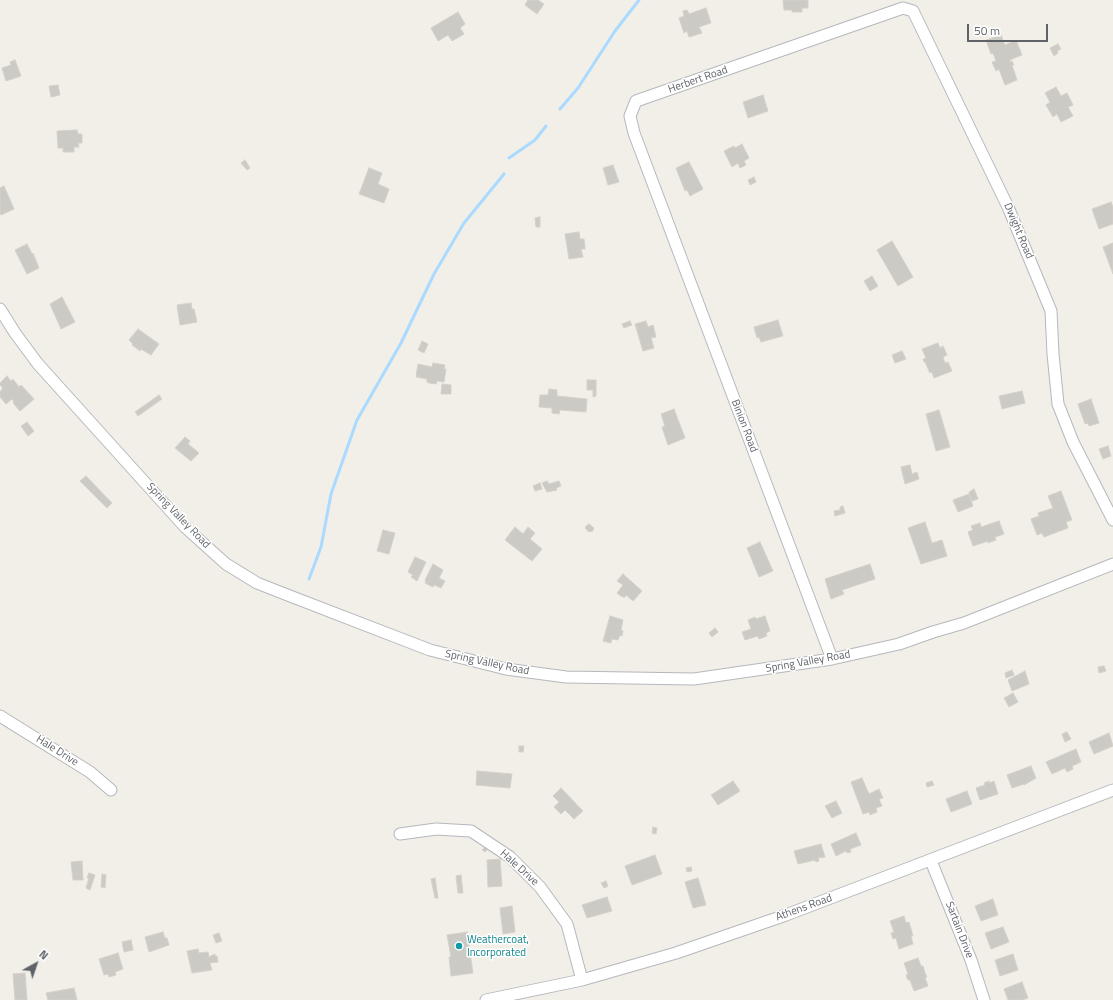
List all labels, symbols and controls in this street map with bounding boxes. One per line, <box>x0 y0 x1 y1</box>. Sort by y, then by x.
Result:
scale bar <box>969 16 1050 42</box>
text: 50 m <box>974 21 1000 40</box>
street label: Herbert Road <box>667 64 729 96</box>
street label: Dwight Road <box>1000 201 1036 261</box>
street label: Binion Road <box>728 398 760 454</box>
street label: Spring Valley Road <box>144 481 212 551</box>
street label: Spring Valley Road <box>444 648 530 678</box>
street label: Spring Valley Road <box>765 648 851 676</box>
street label: Hale Drive <box>33 733 81 769</box>
street label: Hale Drive <box>497 847 541 889</box>
street label: Athens Road <box>774 892 834 924</box>
street label: Sartain Drive <box>942 900 976 960</box>
place label: Weathercoat, Incorporated <box>467 933 529 959</box>
marker: Weathercoat, Incorporated <box>454 941 464 951</box>
north arrow <box>16 944 56 984</box>
text: N <box>36 946 52 963</box>

